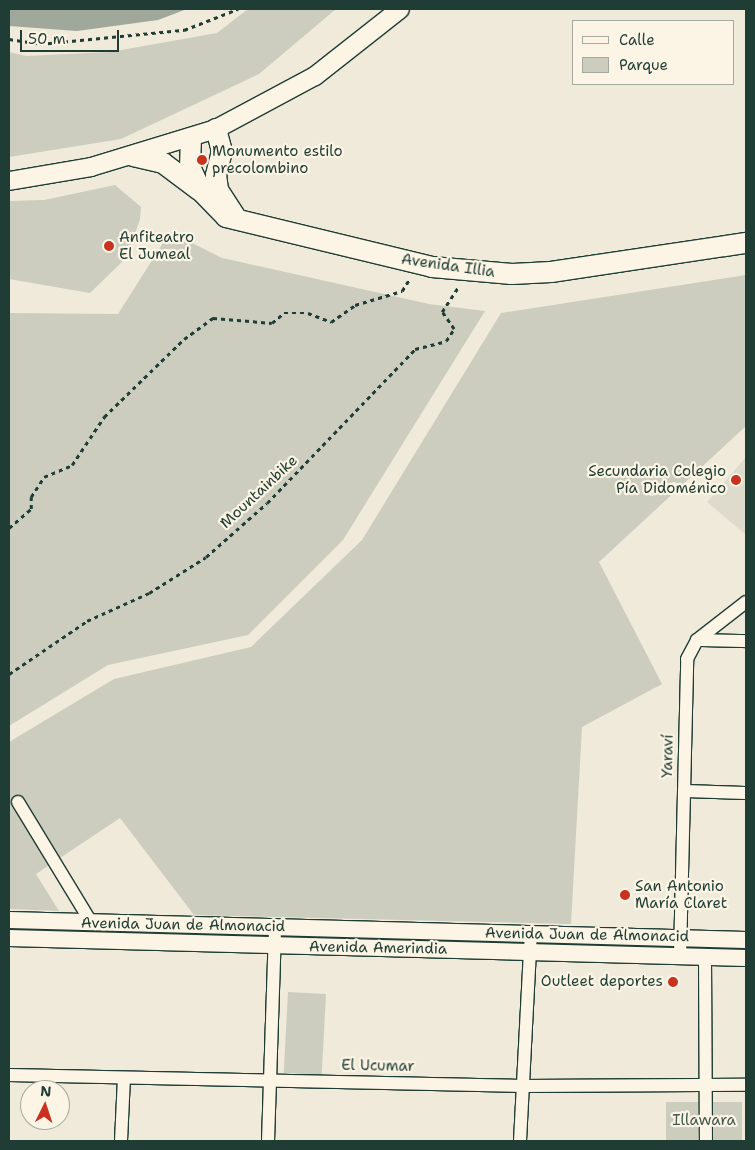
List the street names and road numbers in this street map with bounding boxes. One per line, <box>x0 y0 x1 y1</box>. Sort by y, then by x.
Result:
street label: Avenida Illia <box>400 251 496 281</box>
street label: Mountainbike <box>217 452 301 532</box>
street label: Yaraví <box>659 734 677 778</box>
street label: Avenida Juan de Almonacid <box>81 914 285 936</box>
street label: Avenida Juan de Almonacid <box>485 924 689 946</box>
street label: Avenida Amerindia <box>309 938 447 958</box>
street label: El Ucumar <box>341 1056 415 1076</box>

